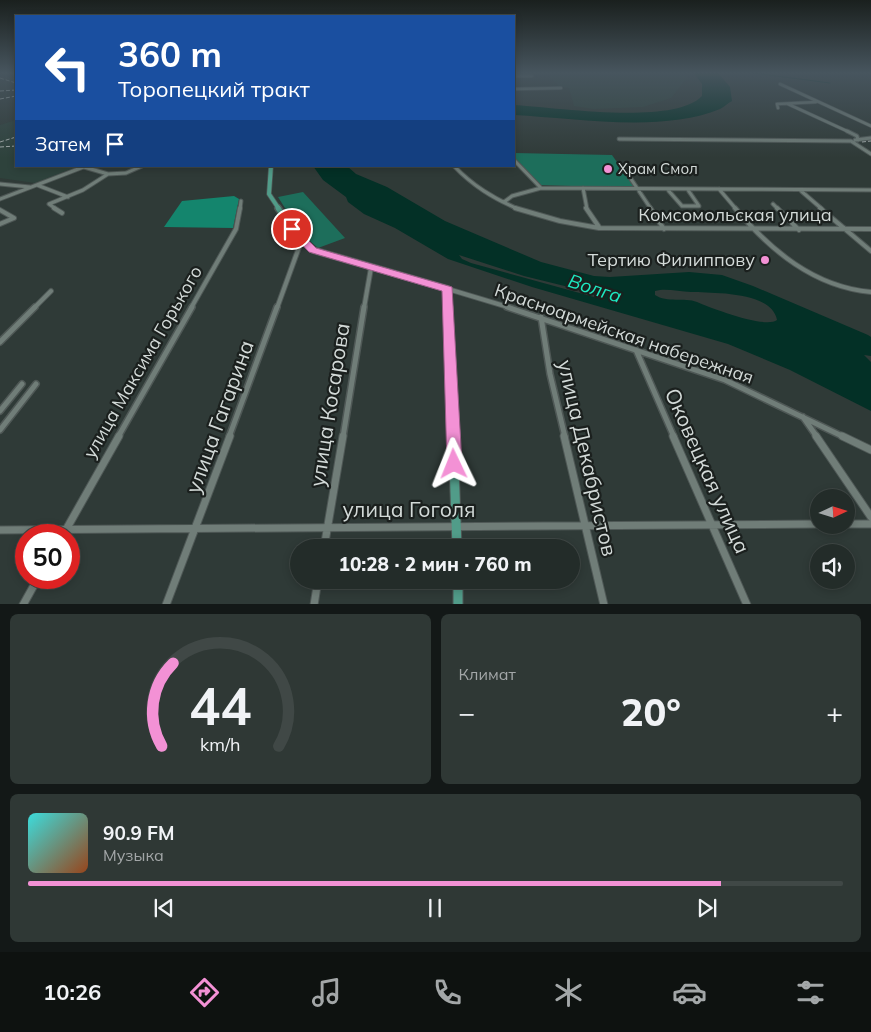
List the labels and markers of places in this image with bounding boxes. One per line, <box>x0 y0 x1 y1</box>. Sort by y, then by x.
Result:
place label: Храм Смол <box>618 159 698 178</box>
marker: Храм Смол <box>602 163 614 175</box>
pin <box>271 208 313 250</box>
place label: Тертию Филиппову <box>588 248 755 271</box>
marker: Тертию Филиппову <box>759 254 771 266</box>

